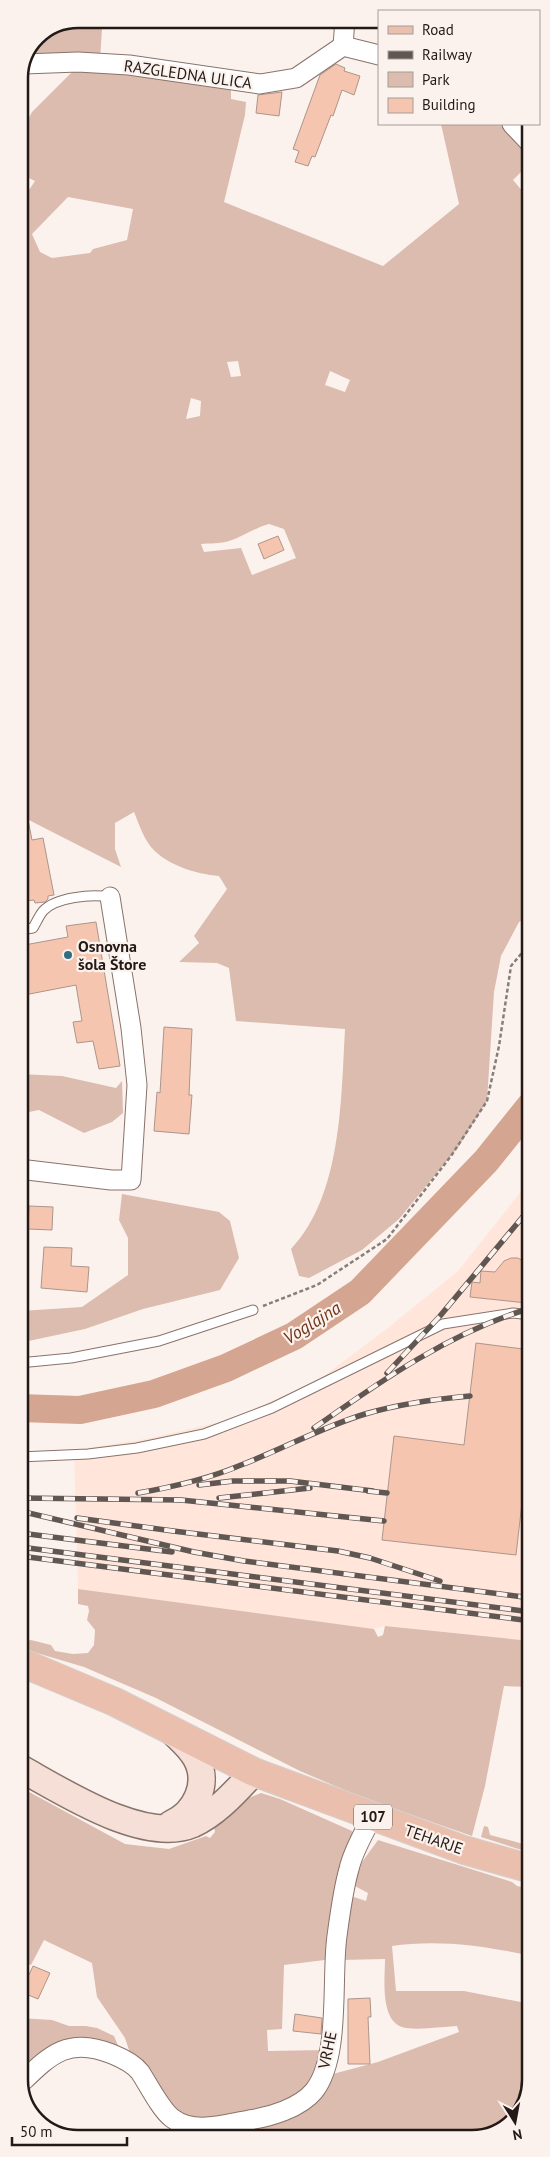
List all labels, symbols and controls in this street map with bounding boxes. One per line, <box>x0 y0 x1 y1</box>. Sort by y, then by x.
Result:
legend <box>378 10 540 125</box>
text: Road <box>422 20 454 39</box>
text: Railway <box>422 45 472 64</box>
street label: RAZGLEDNA ULICA <box>123 55 254 93</box>
text: Park <box>422 70 450 89</box>
text: Building <box>422 95 476 114</box>
place label: Osnovna šola Štore <box>78 936 146 974</box>
marker: Osnovna šola Štore <box>62 949 74 961</box>
water label: Voglajna <box>279 1296 345 1349</box>
road number: 107 <box>354 1804 392 1830</box>
street label: TEHARJE <box>402 1820 466 1858</box>
street label: VRHE <box>313 2029 341 2072</box>
north arrow <box>490 2097 540 2147</box>
scale bar <box>12 2114 128 2146</box>
text: 50 m <box>20 2122 53 2141</box>
text: N <box>511 2125 524 2144</box>

